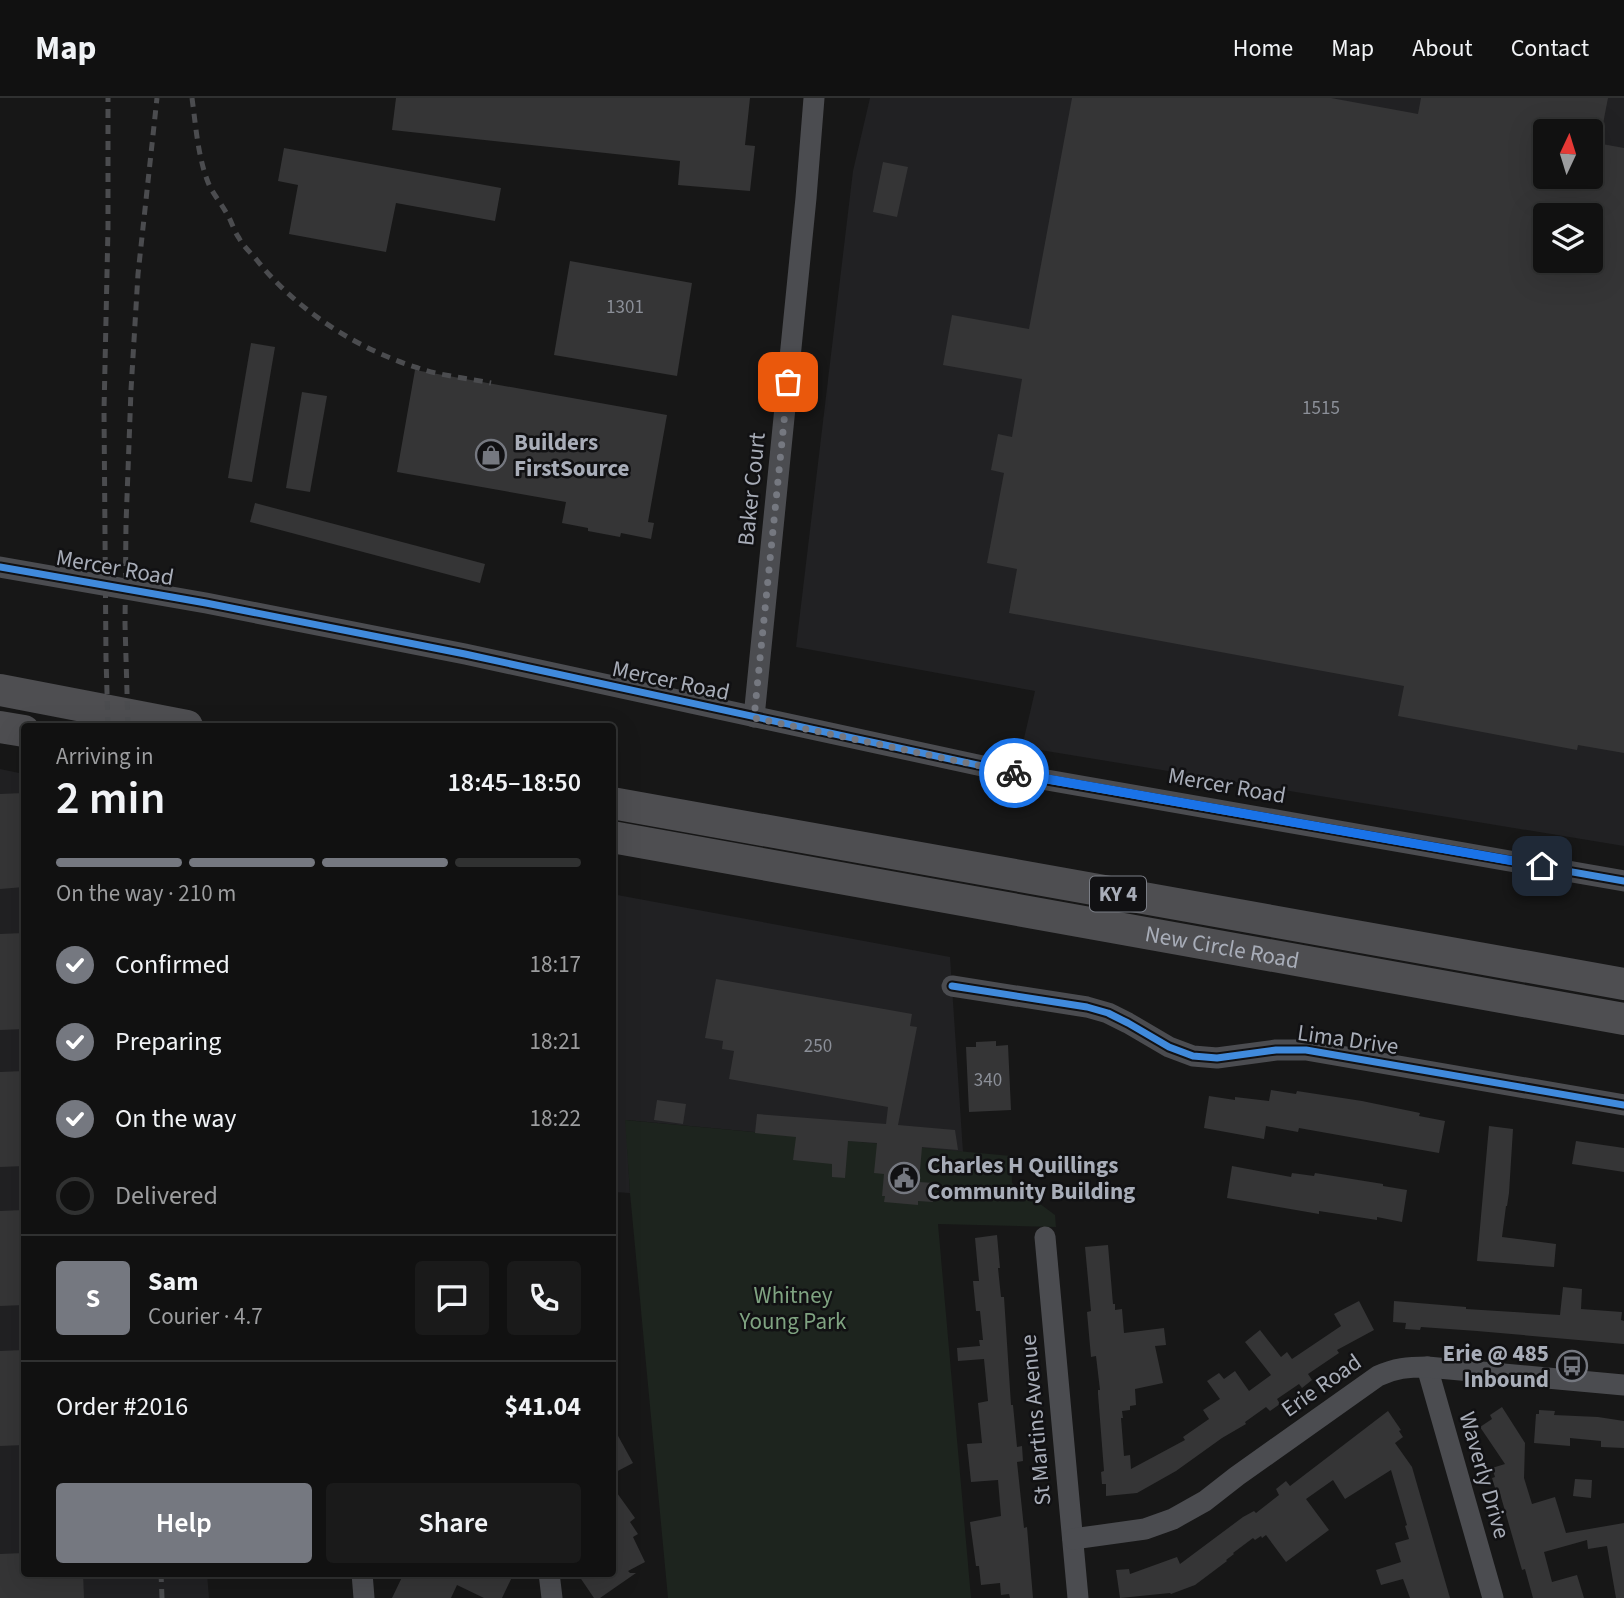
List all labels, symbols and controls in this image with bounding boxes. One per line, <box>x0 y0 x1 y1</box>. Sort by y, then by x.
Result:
text: Map <box>35 25 96 72</box>
text: Home <box>1233 31 1293 66</box>
text: Map <box>1331 31 1374 66</box>
text: About <box>1412 31 1473 66</box>
text: Contact <box>1511 31 1589 66</box>
north arrow <box>1533 119 1603 189</box>
map controls <box>1533 119 1603 273</box>
button: layers <box>1533 203 1603 273</box>
house number: 1301 <box>606 294 644 321</box>
pin <box>758 352 818 412</box>
icon: bag <box>769 363 807 401</box>
house number: 1515 <box>1302 395 1340 422</box>
place label: Builders FirstSource <box>514 426 630 485</box>
street label: Baker Court <box>729 430 774 547</box>
shop icon: Builders FirstSource <box>474 438 508 472</box>
street label: Mercer Road <box>53 541 176 594</box>
street label: Mercer Road <box>609 652 733 709</box>
courier <box>979 738 1049 808</box>
text: Arriving in <box>56 740 154 773</box>
icon: bike <box>995 754 1033 792</box>
street label: Mercer Road <box>1165 759 1288 812</box>
text: 18:45–18:50 <box>448 764 581 801</box>
text: 2 min <box>56 766 165 831</box>
pin <box>1512 836 1572 896</box>
icon: home <box>1523 847 1561 885</box>
road number: KY 4 <box>1090 876 1146 912</box>
text: On the way · 210 m <box>56 877 236 910</box>
street label: New Circle Road <box>1142 917 1302 977</box>
icon: check <box>56 946 94 984</box>
text: Confirmed <box>115 946 230 983</box>
text: 18:17 <box>530 948 581 981</box>
street label: Lima Drive <box>1295 1016 1401 1063</box>
icon: check <box>56 1023 94 1061</box>
text: Preparing <box>115 1023 221 1060</box>
text: 18:21 <box>530 1025 581 1058</box>
house number: 250 <box>804 1033 832 1060</box>
house number: 340 <box>974 1067 1002 1094</box>
icon: check <box>56 1100 94 1138</box>
text: On the way <box>115 1100 236 1137</box>
text: 18:22 <box>530 1102 581 1135</box>
place label: Charles H Quillings Community Building <box>927 1149 1135 1208</box>
public building icon: Charles H Quillings Community Building <box>887 1161 921 1195</box>
text: Delivered <box>115 1177 218 1214</box>
button: chat <box>415 1261 489 1335</box>
button: phone <box>507 1261 581 1335</box>
text: Sam <box>148 1263 198 1300</box>
park label: Whitney Young Park <box>739 1279 847 1338</box>
text: S <box>86 1280 100 1317</box>
text: Courier · 4.7 <box>148 1300 263 1333</box>
street label: St Martins Avenue <box>1012 1333 1059 1507</box>
place label: Erie @ 485 Inbound <box>1443 1337 1549 1396</box>
street label: Erie Road <box>1274 1346 1368 1425</box>
bus stop icon: Erie @ 485 Inbound <box>1555 1349 1589 1383</box>
text: Order #2016 <box>56 1388 188 1425</box>
text: $41.04 <box>505 1388 581 1425</box>
street label: Waverly Drive <box>1451 1408 1518 1542</box>
button: Help <box>56 1483 312 1563</box>
button: Share <box>326 1483 581 1563</box>

